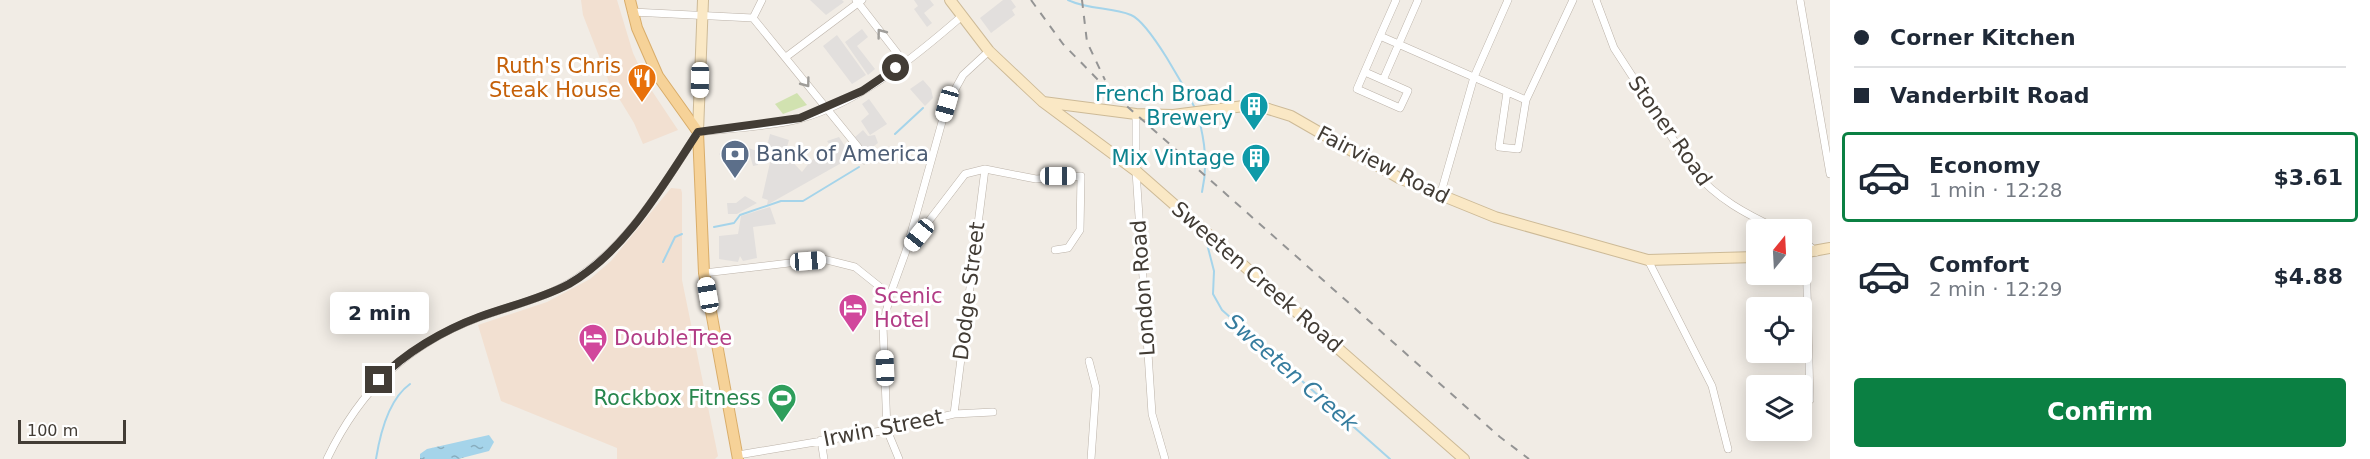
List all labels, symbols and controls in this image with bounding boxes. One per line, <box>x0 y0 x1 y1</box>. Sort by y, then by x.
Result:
text: Corner Kitchen <box>1890 25 2076 50</box>
one-way arrow <box>877 29 888 40</box>
place label: Ruth's Chris Steak House <box>489 54 621 102</box>
route start <box>882 54 909 81</box>
restaurant icon: Ruth's Chris Steak House <box>626 62 658 104</box>
car <box>691 62 709 98</box>
street label: Stoner Road <box>1623 71 1717 191</box>
one-way arrow <box>798 76 809 87</box>
place label: French Broad Brewery <box>1095 82 1233 130</box>
text: Vanderbilt Road <box>1890 83 2090 108</box>
car <box>933 84 961 124</box>
building icon: French Broad Brewery <box>1238 90 1270 132</box>
street label: Fairview Road <box>1313 121 1453 209</box>
bank icon: Bank of America <box>719 138 751 180</box>
place label: Bank of America <box>756 142 929 166</box>
building icon: Mix Vintage <box>1240 142 1272 184</box>
place label: Mix Vintage <box>1112 146 1235 170</box>
icon: car <box>1857 150 1911 204</box>
text: Economy <box>1929 153 2040 178</box>
text: $3.61 <box>2273 165 2343 190</box>
car <box>1040 167 1076 185</box>
text: 1 min · 12:28 <box>1929 178 2063 202</box>
street label: Sweeten Creek Road <box>1167 197 1347 357</box>
car <box>901 215 937 255</box>
street label: London Road <box>1126 219 1160 357</box>
north arrow <box>1746 219 1812 285</box>
map controls <box>1746 219 1812 441</box>
street label: Dodge Street <box>949 221 989 361</box>
icon: car <box>1857 249 1911 303</box>
car <box>789 251 827 271</box>
text: Comfort <box>1929 252 2029 277</box>
text: $4.88 <box>2273 264 2343 289</box>
car <box>696 276 720 314</box>
text: 2 min · 12:29 <box>1929 277 2063 301</box>
place label: Scenic Hotel <box>874 284 943 332</box>
hotel icon: Scenic Hotel <box>837 292 869 334</box>
callout: 2 min <box>330 293 428 335</box>
button: locate <box>1746 297 1812 363</box>
text: 2 min <box>348 301 411 325</box>
water label: Sweeten Creek <box>1221 308 1364 437</box>
hotel icon: DoubleTree <box>577 322 609 364</box>
place label: DoubleTree <box>614 326 732 350</box>
car <box>875 350 895 386</box>
route end <box>365 366 392 393</box>
button: layers <box>1746 375 1812 441</box>
button: Confirm <box>1854 378 2346 447</box>
sports icon: Rockbox Fitness <box>766 382 798 424</box>
place label: Rockbox Fitness <box>593 386 761 410</box>
street label: Irwin Street <box>821 405 945 451</box>
scale bar <box>18 417 126 444</box>
text: 100 m <box>27 421 78 440</box>

